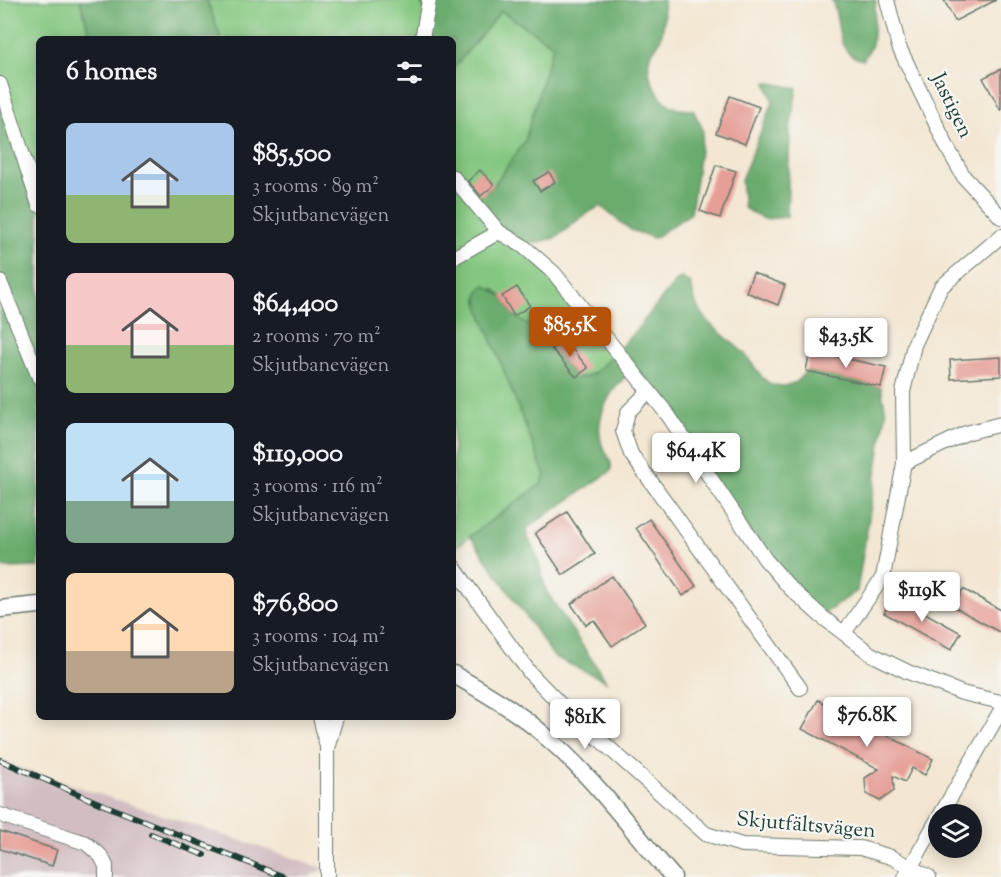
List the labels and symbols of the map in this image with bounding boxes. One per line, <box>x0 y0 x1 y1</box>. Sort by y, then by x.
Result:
street label: Jastigen <box>922 67 980 144</box>
pin: $85.5K <box>521 307 619 358</box>
pin: $43.5K <box>797 318 895 369</box>
pin: $64.4K <box>647 433 745 484</box>
pin: $119K <box>880 572 964 623</box>
pin: $76.8K <box>818 697 916 748</box>
pin: $81K <box>549 699 621 750</box>
street label: Skjutfältsvägen <box>735 805 877 847</box>

